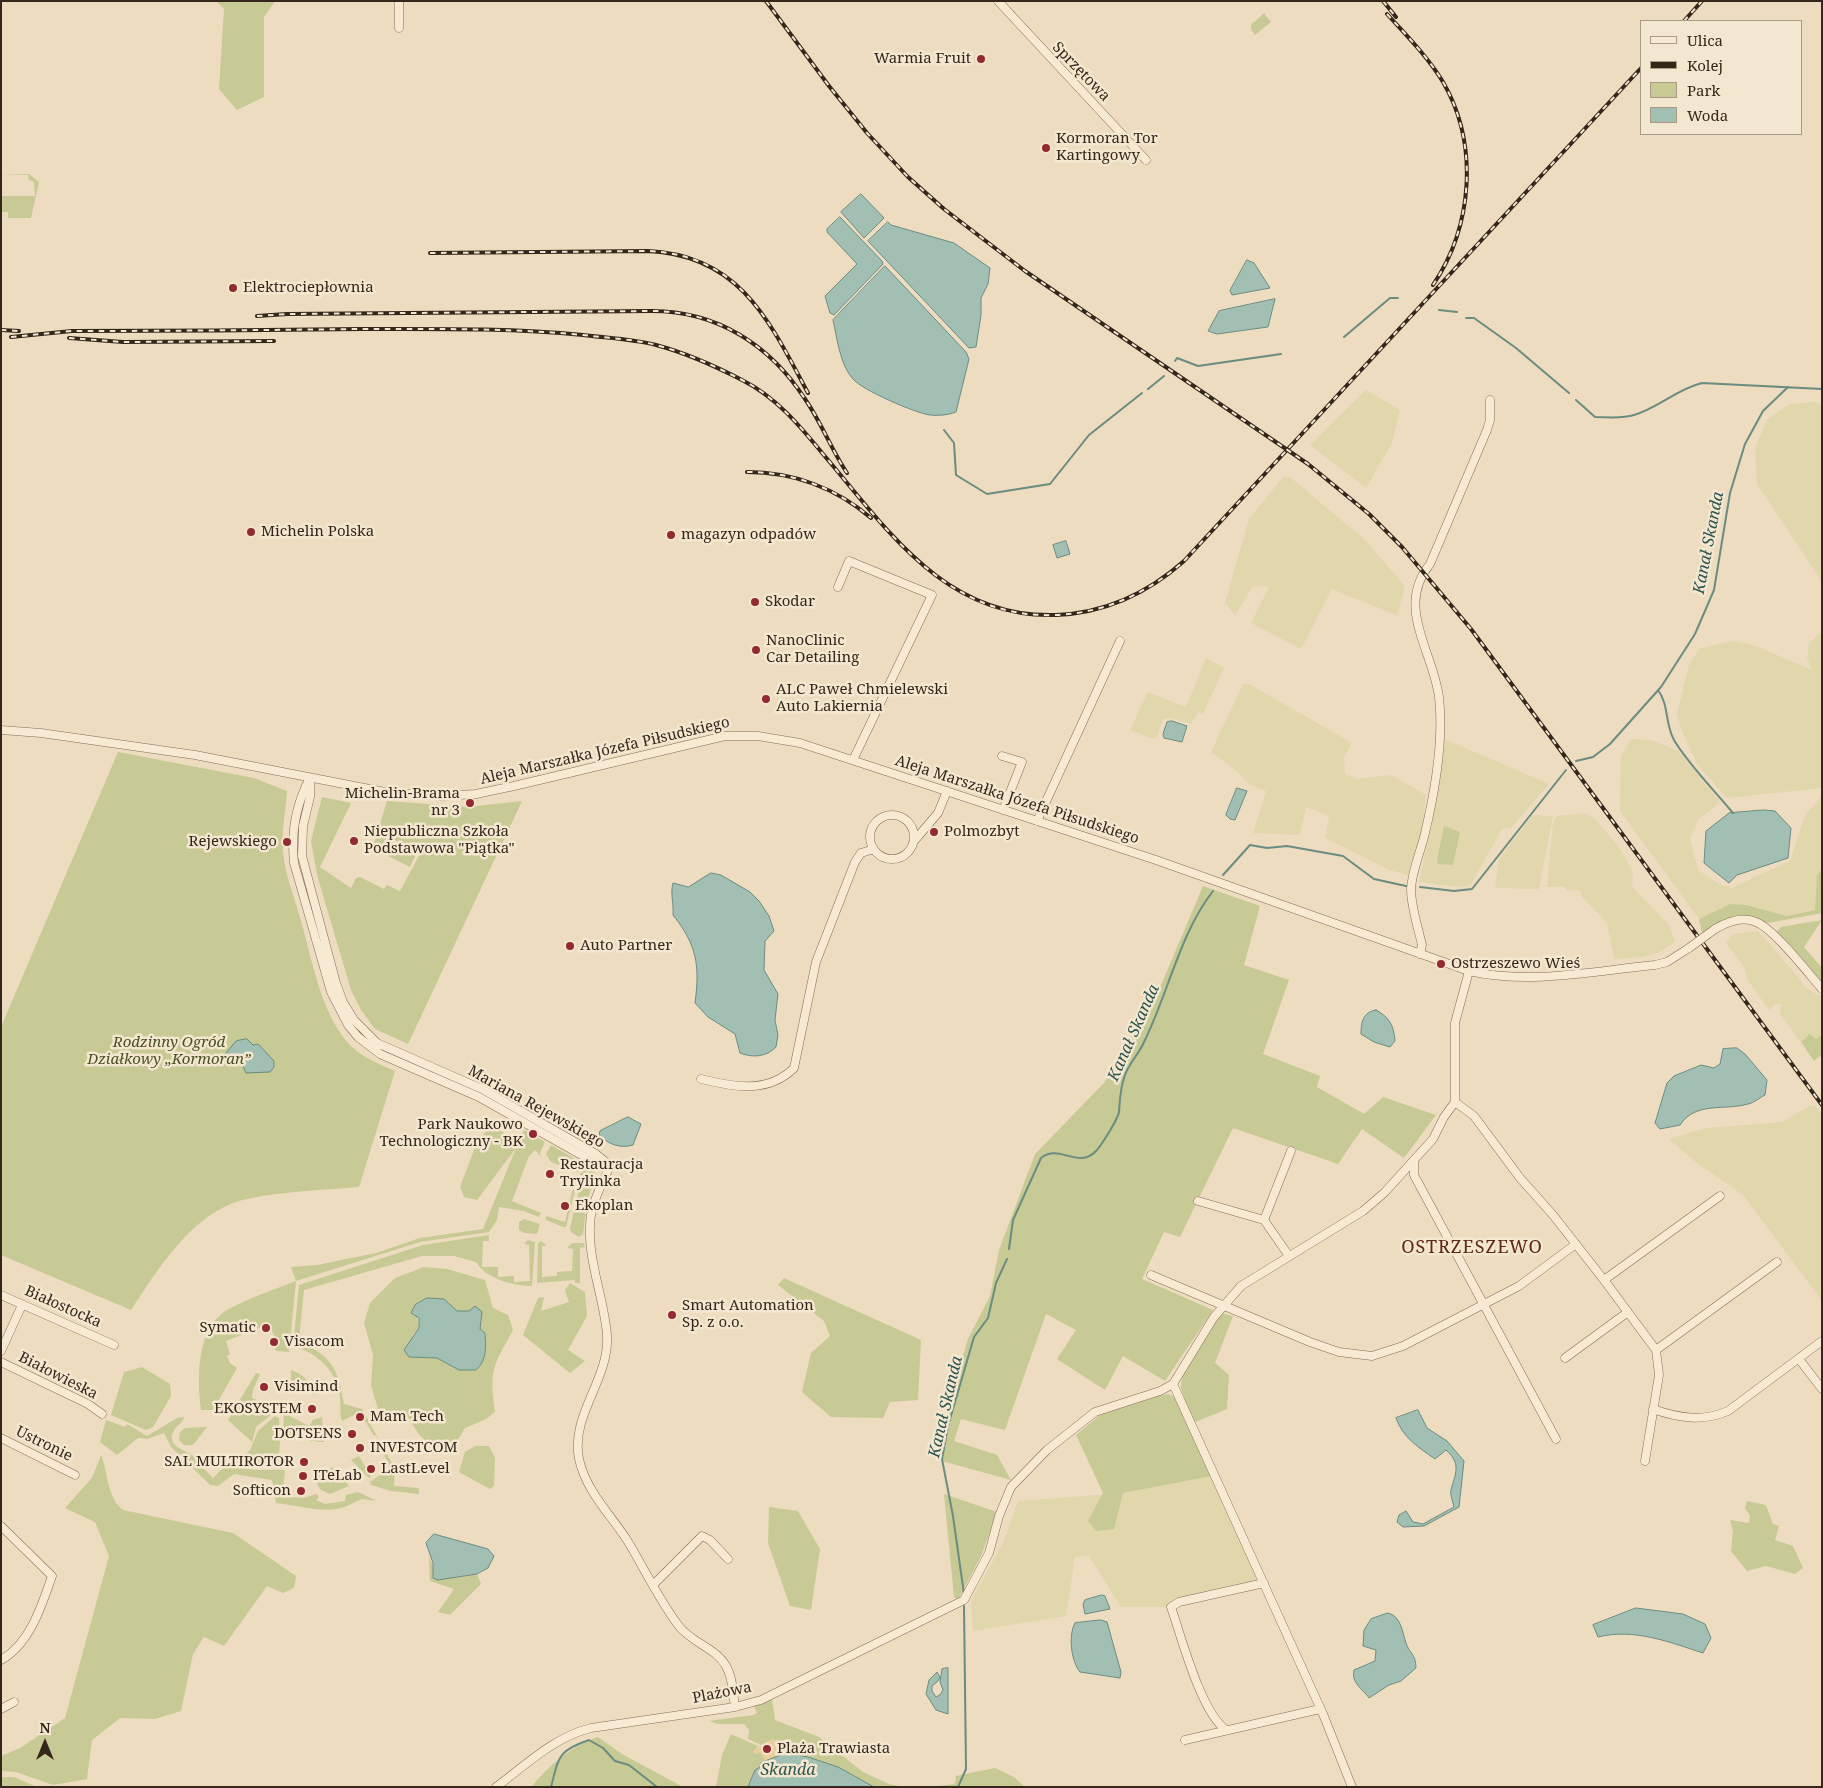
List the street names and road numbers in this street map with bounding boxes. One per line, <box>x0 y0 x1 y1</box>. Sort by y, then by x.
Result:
street label: Sprzętowa <box>1048 39 1114 105</box>
street label: Aleja Marszałka Józefa Piłsudskiego <box>479 714 731 788</box>
street label: Aleja Marszałka Józefa Piłsudskiego <box>893 752 1141 848</box>
street label: Mariana Rejewskiego <box>465 1062 607 1152</box>
street label: Białostocka <box>22 1282 104 1332</box>
street label: Białowieska <box>15 1348 101 1404</box>
street label: Ustronie <box>13 1423 75 1465</box>
street label: Plażowa <box>691 1678 753 1708</box>

